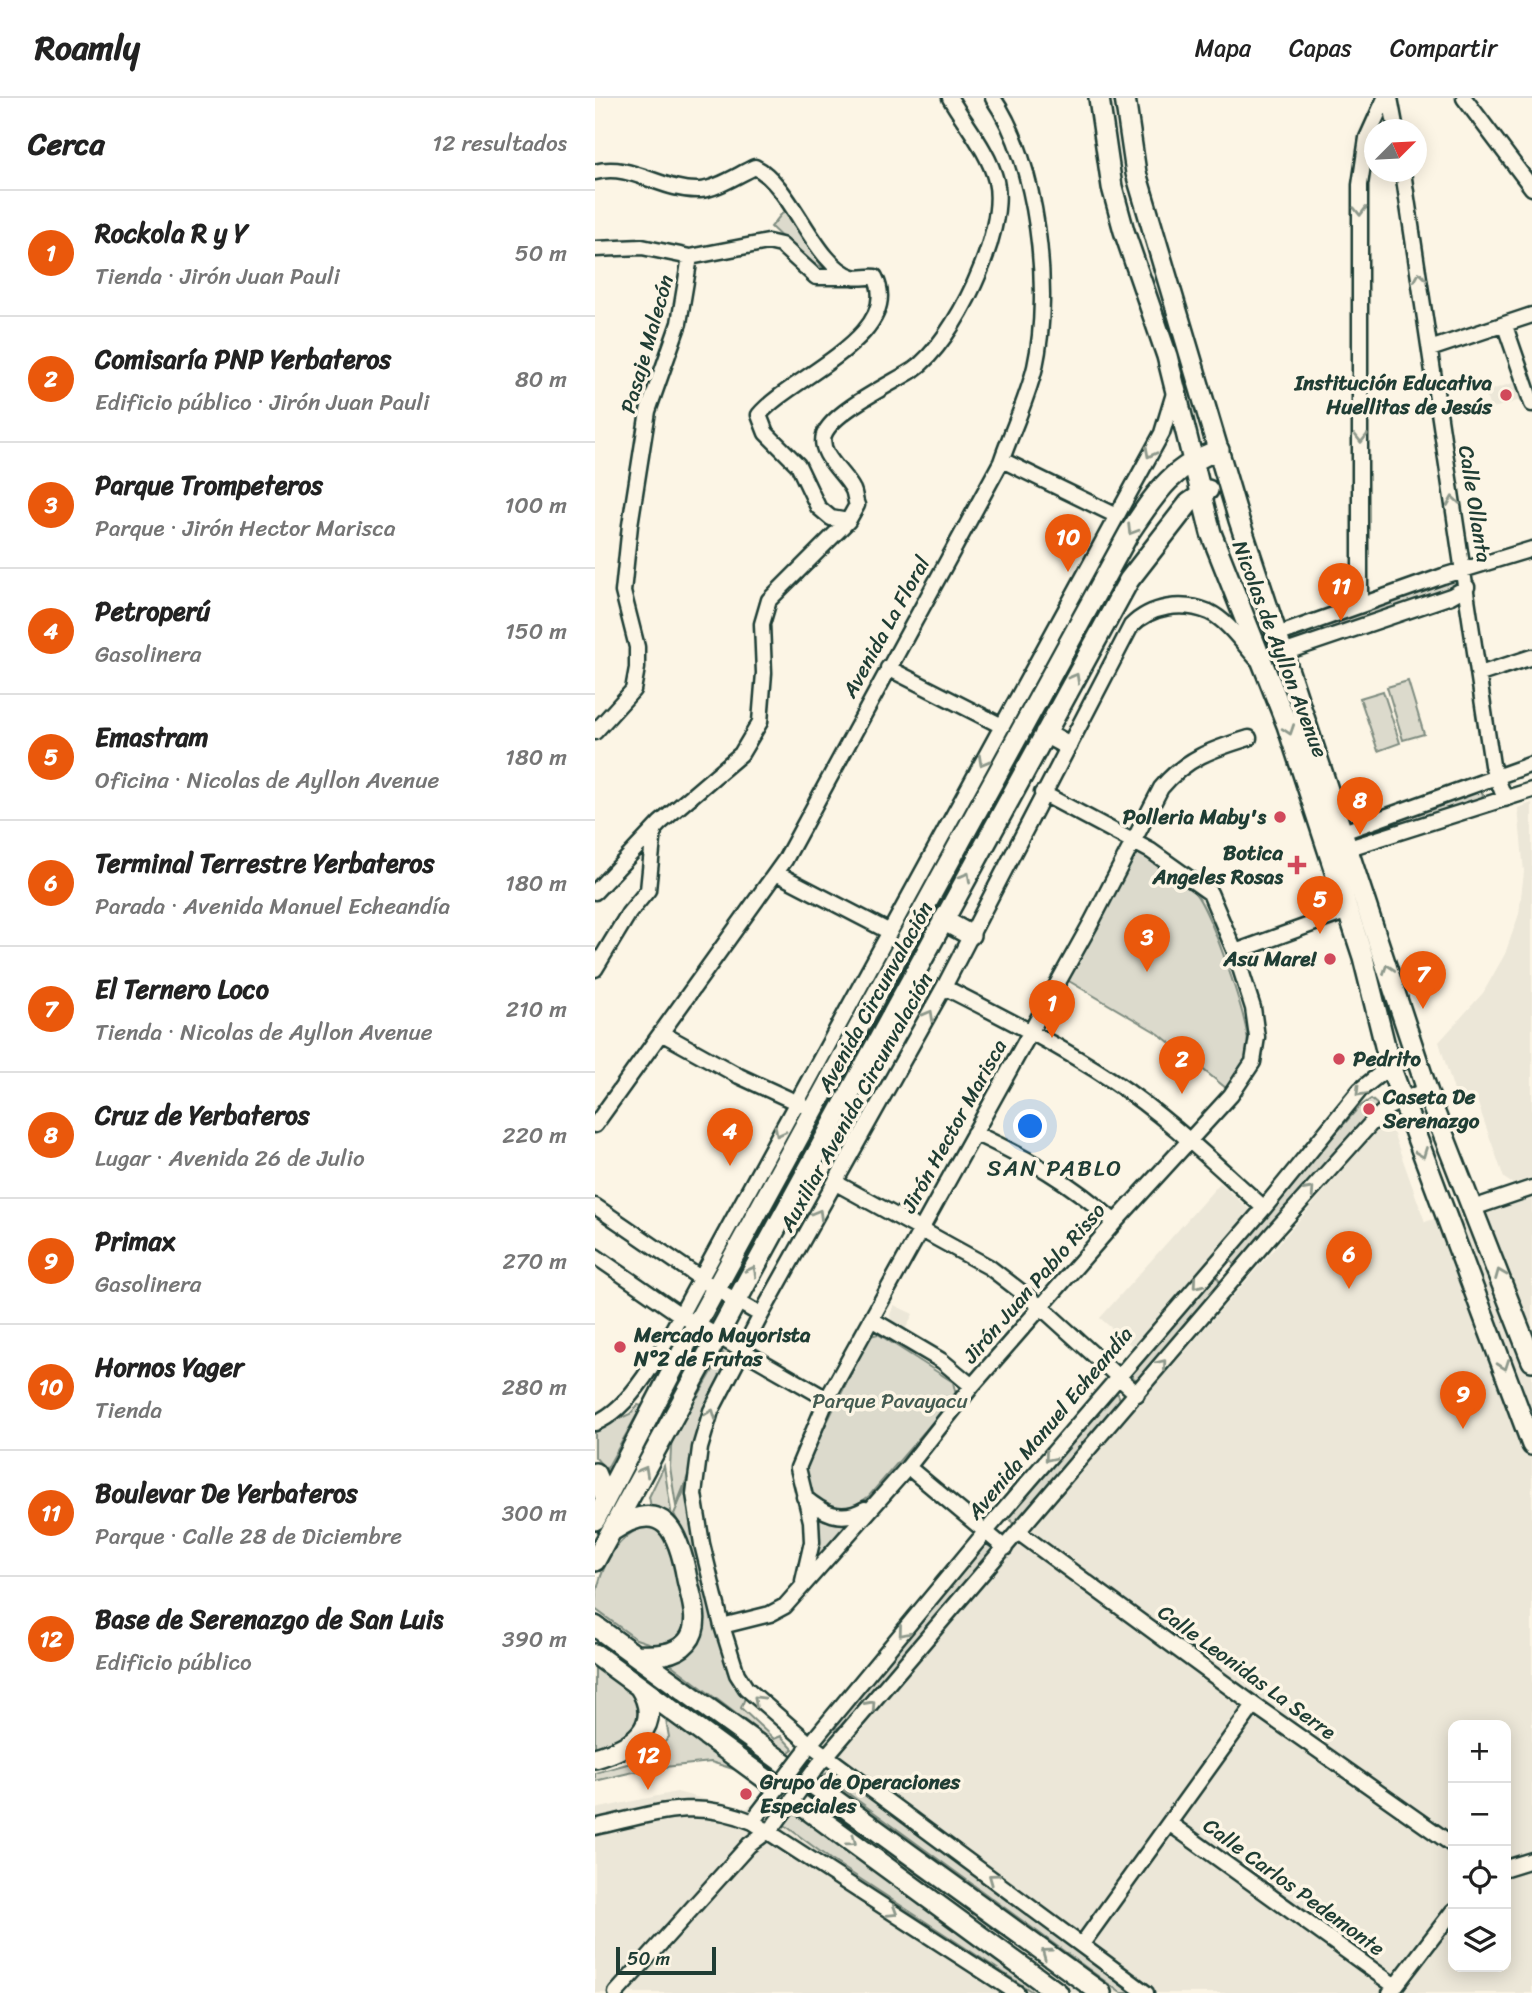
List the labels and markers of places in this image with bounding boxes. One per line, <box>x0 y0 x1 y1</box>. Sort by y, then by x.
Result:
place label: Institución Educativa Huellitas de Jesús <box>1294 364 1493 426</box>
marker: Institución Educativa Huellitas de Jesús <box>1498 387 1514 403</box>
pin: 10 <box>1045 514 1091 572</box>
pin: 11 <box>1318 563 1364 621</box>
pin: 8 <box>1337 777 1383 835</box>
place label: Polleria Maby's <box>1123 798 1266 836</box>
marker: Polleria Maby's <box>1272 809 1288 825</box>
place label: Botica Angeles Rosas <box>1152 834 1283 896</box>
marker: Botica Angeles Rosas <box>1289 857 1305 873</box>
pin: 5 <box>1297 876 1343 934</box>
pin: 3 <box>1124 914 1170 972</box>
place label: Asu Mare! <box>1223 940 1317 978</box>
marker: Asu Mare! <box>1322 951 1338 967</box>
pin: 7 <box>1400 951 1446 1009</box>
pin: 1 <box>1029 980 1075 1038</box>
pin: 2 <box>1159 1036 1205 1094</box>
place label: Pedrito <box>1353 1040 1421 1078</box>
marker: Pedrito <box>1331 1051 1347 1067</box>
place label: Caseta De Serenazgo <box>1382 1078 1480 1140</box>
marker: Caseta De Serenazgo <box>1361 1101 1377 1117</box>
pin: 4 <box>707 1108 753 1166</box>
pin: 6 <box>1326 1231 1372 1289</box>
place label: Mercado Mayorista N°2 de Frutas <box>633 1316 811 1378</box>
marker: Mercado Mayorista N°2 de Frutas <box>612 1339 628 1355</box>
pin: 9 <box>1440 1371 1486 1429</box>
pin: 12 <box>625 1732 671 1790</box>
place label: Grupo de Operaciones Especiales <box>759 1763 961 1825</box>
marker: Grupo de Operaciones Especiales <box>738 1786 754 1802</box>

